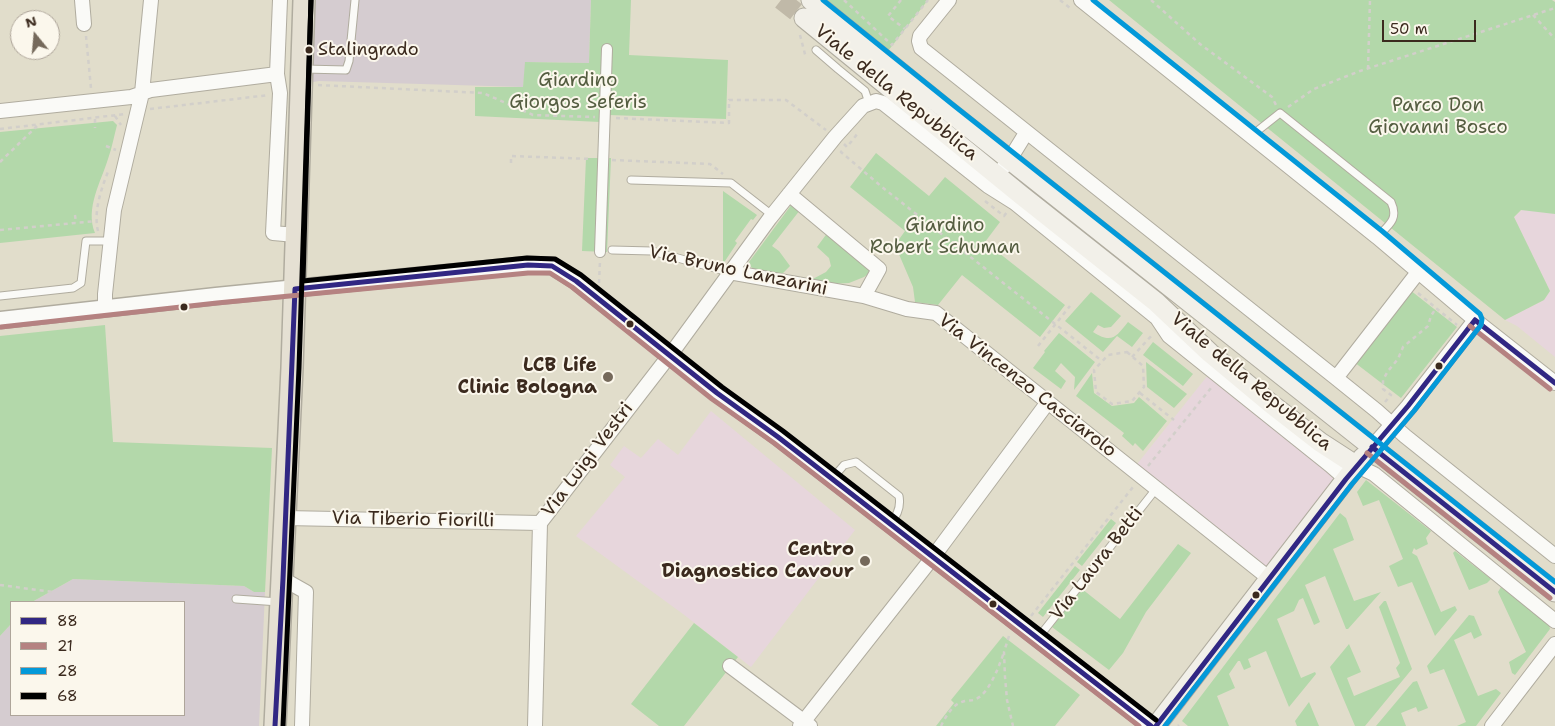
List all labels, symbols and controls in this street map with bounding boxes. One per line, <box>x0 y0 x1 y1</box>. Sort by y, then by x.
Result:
north arrow <box>10 10 60 60</box>
scale bar <box>1385 10 1479 42</box>
text: N <box>23 11 39 32</box>
text: 50 m <box>1390 19 1428 39</box>
street label: Viale della Repubblica <box>810 20 982 166</box>
place label: Stalingrado <box>318 39 419 61</box>
marker: Stalingrado <box>304 45 314 55</box>
park label: Giardino Giorgos Seferis <box>509 70 647 114</box>
park label: Parco Don Giovanni Bosco <box>1368 95 1508 139</box>
park label: Giardino Robert Schuman <box>870 215 1020 259</box>
street label: Via Bruno Lanzarini <box>646 241 830 301</box>
unlabelled marker <box>179 302 189 312</box>
street label: Viale della Repubblica <box>1166 308 1336 456</box>
street label: Via Vincenzo Casciarolo <box>933 309 1121 463</box>
unlabelled marker <box>625 319 635 329</box>
place label: LCB Life Clinic Bologna <box>458 355 597 399</box>
unlabelled marker <box>1434 361 1444 371</box>
marker: LCB Life Clinic Bologna <box>601 370 615 384</box>
street label: Via Luigi Vestri <box>537 398 639 522</box>
street label: Via Laura Betti <box>1046 503 1148 625</box>
street label: Via Tiberio Fiorilli <box>331 507 495 533</box>
place label: Centro Diagnostico Cavour <box>661 539 854 583</box>
marker: Centro Diagnostico Cavour <box>858 554 872 568</box>
unlabelled marker <box>1251 590 1261 600</box>
unlabelled marker <box>988 599 998 609</box>
legend <box>10 601 185 716</box>
text: 88 <box>57 611 78 631</box>
text: 21 <box>57 636 73 656</box>
text: 28 <box>57 661 78 681</box>
text: 68 <box>57 686 77 706</box>

